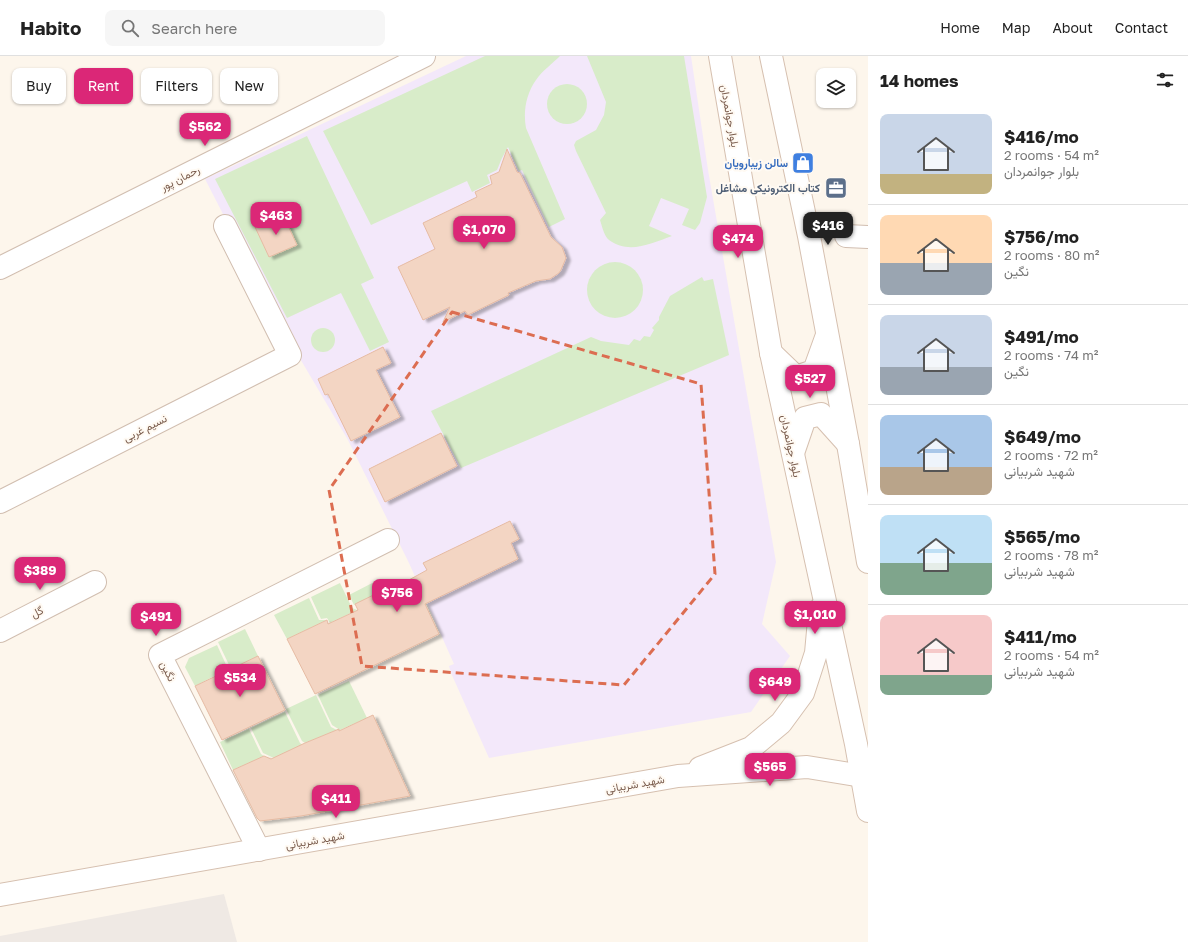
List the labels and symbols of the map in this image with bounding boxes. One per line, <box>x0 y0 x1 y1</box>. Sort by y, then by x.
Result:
street label: بلوار جوانمردان <box>718 83 742 149</box>
pin: $562 <box>181 113 229 147</box>
shop icon: سالن زیبارویان <box>790 150 816 176</box>
place label: سالن زیبارویان <box>725 156 788 170</box>
street label: رحمان پور <box>157 162 203 195</box>
office icon: کتاب الکترونیکی مشاغل <box>823 175 849 201</box>
place label: کتاب الکترونیکی مشاغل <box>716 181 820 195</box>
pin: $463 <box>252 202 300 236</box>
pin: $416 <box>804 212 852 246</box>
pin: $1,070 <box>451 216 517 250</box>
pin: $474 <box>714 225 762 259</box>
pin: $527 <box>786 365 834 399</box>
street label: نسیم غربی <box>121 411 170 446</box>
street label: بلوار جوانمردان <box>778 413 804 479</box>
pin: $389 <box>16 557 64 591</box>
pin: $756 <box>373 579 421 613</box>
pin: $1,010 <box>782 601 848 635</box>
street label: گل <box>28 603 46 621</box>
pin: $491 <box>132 603 180 637</box>
street label: نگین <box>157 658 179 684</box>
pin: $534 <box>216 664 264 698</box>
pin: $649 <box>751 668 799 702</box>
pin: $565 <box>746 753 794 787</box>
street label: شهید شربیانی <box>604 772 666 796</box>
pin: $411 <box>312 785 360 819</box>
street label: شهید شربیانی <box>284 828 346 852</box>

